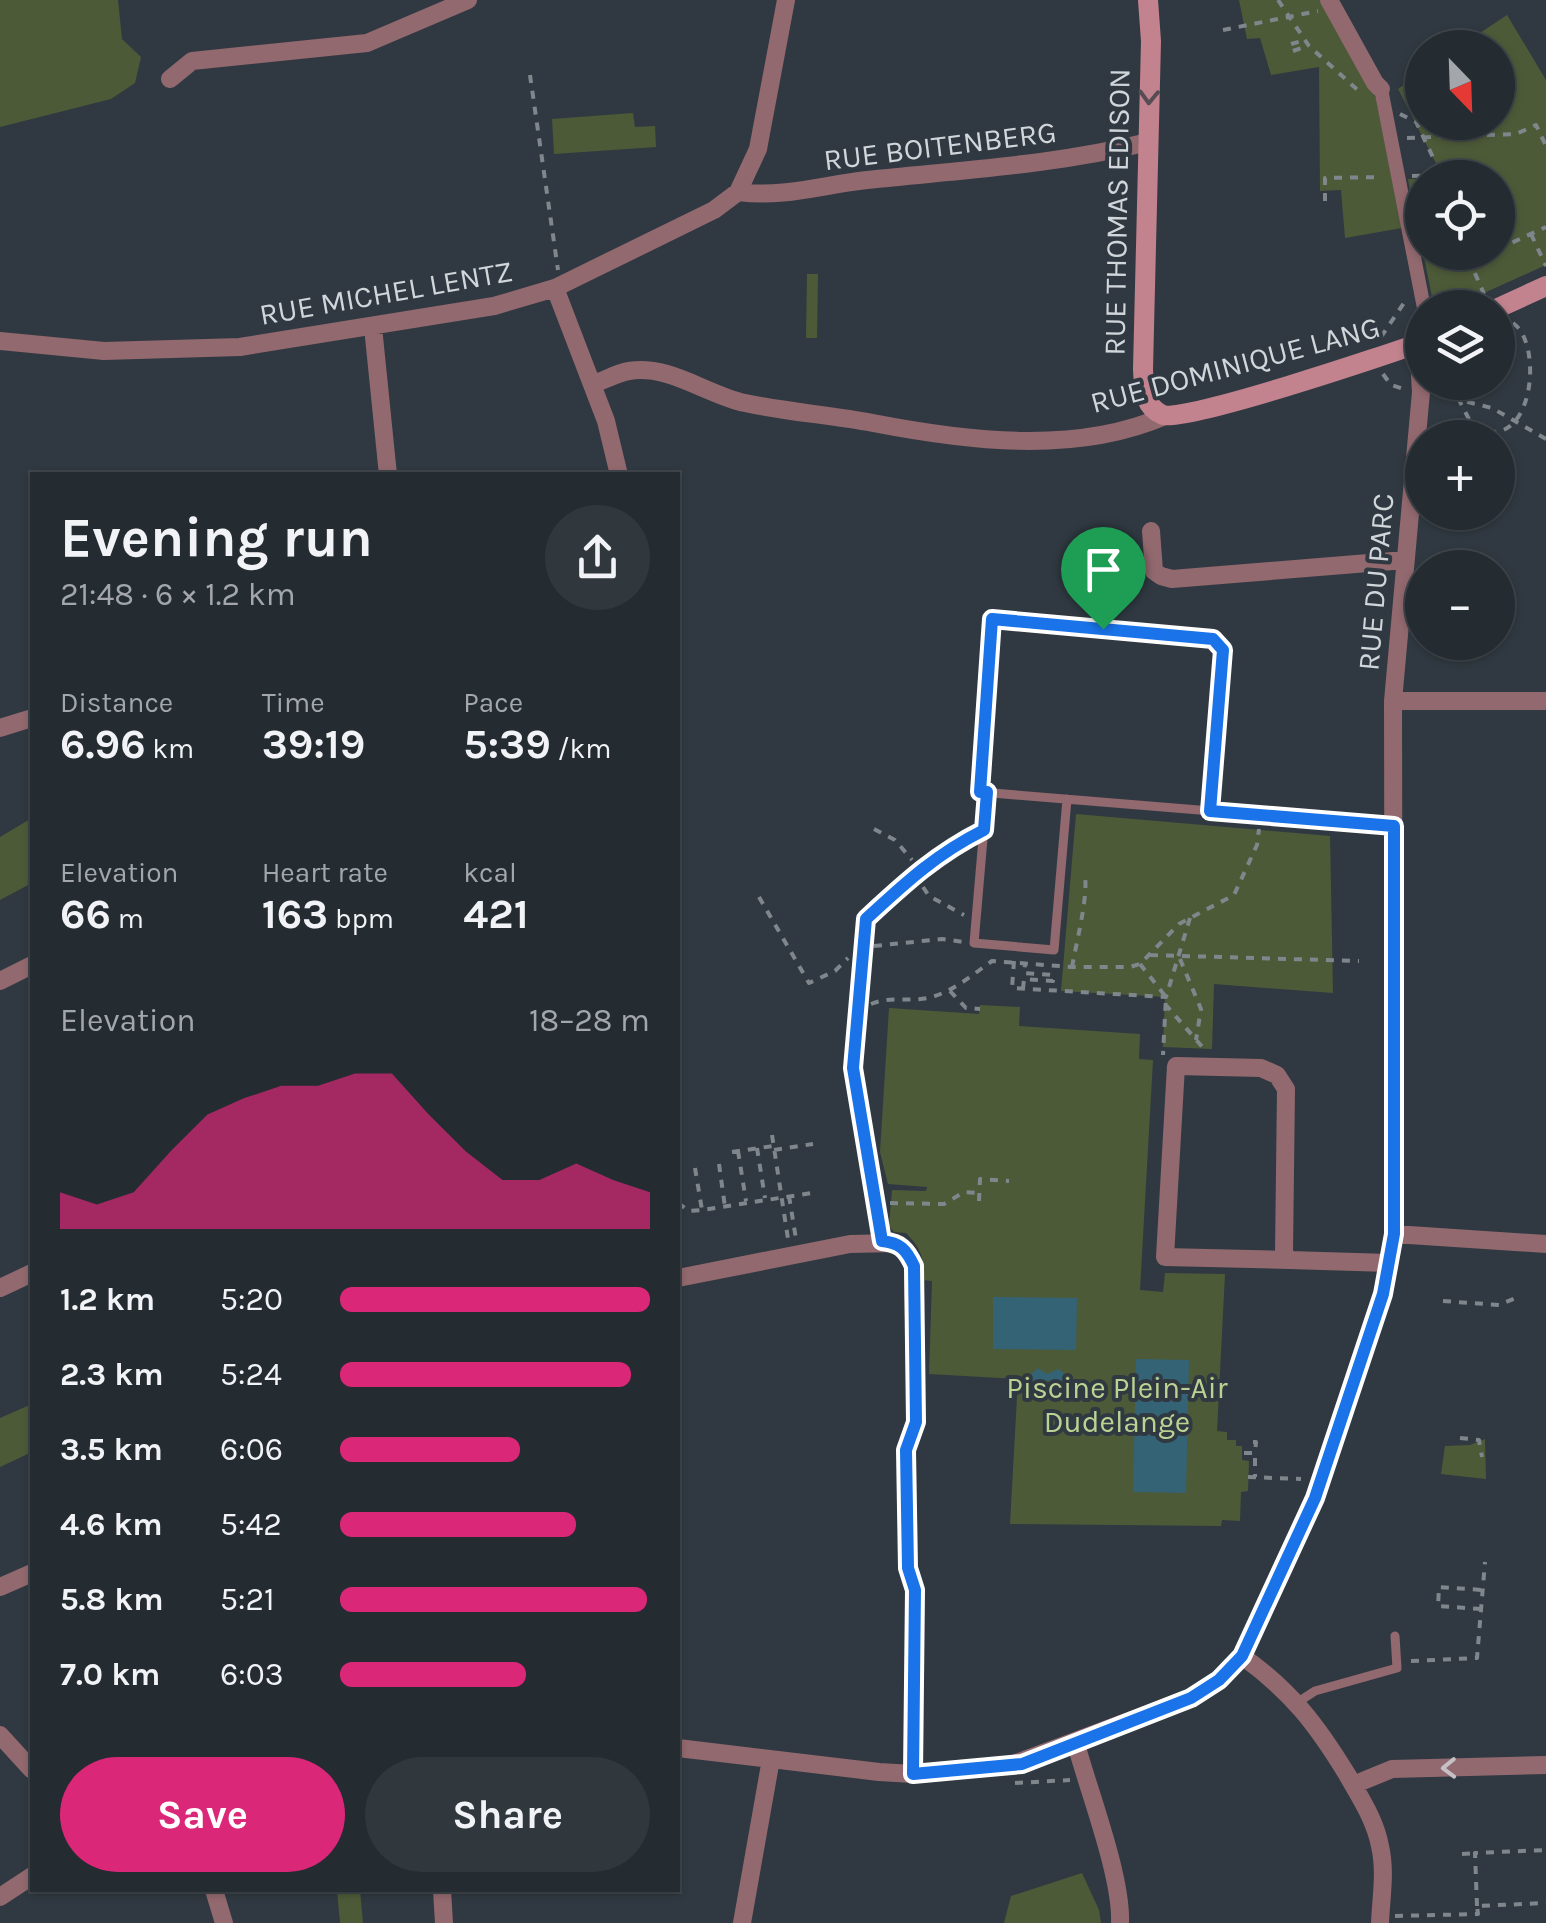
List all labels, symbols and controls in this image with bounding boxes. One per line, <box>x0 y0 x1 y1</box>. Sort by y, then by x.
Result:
north arrow <box>1405 30 1515 140</box>
map controls <box>1405 30 1515 660</box>
street label: RUE THOMAS EDISON <box>1096 68 1138 356</box>
one-way arrow <box>1139 90 1160 106</box>
street label: RUE BOITENBERG <box>822 114 1058 178</box>
button: locate <box>1405 160 1515 270</box>
street label: RUE MICHEL LENTZ <box>257 253 515 333</box>
button: layers <box>1405 290 1515 400</box>
street label: RUE DOMINIQUE LANG <box>1086 309 1384 421</box>
button: + <box>1405 420 1515 530</box>
street label: RUE DU PARC <box>1350 492 1402 672</box>
button: share <box>545 505 650 610</box>
text: Evening run <box>60 506 373 570</box>
pin <box>1061 527 1146 630</box>
icon: arrive <box>1076 542 1131 597</box>
button: − <box>1405 550 1515 660</box>
text: 21:48 · 6 × 1.2 km <box>60 576 296 613</box>
text: Distance <box>60 686 173 719</box>
text: Time <box>262 686 325 719</box>
text: Pace <box>463 686 523 719</box>
text: 6.96 <box>60 719 146 769</box>
text: 39:19 <box>262 719 365 769</box>
text: 5:39 <box>463 719 551 769</box>
text: km <box>146 732 194 765</box>
text: /km <box>551 732 612 765</box>
text: Elevation <box>60 856 179 889</box>
text: Heart rate <box>262 856 388 889</box>
text: kcal <box>463 856 517 889</box>
text: 66 <box>60 889 111 939</box>
text: 163 <box>262 889 328 939</box>
text: 421 <box>463 889 529 939</box>
text: m <box>111 902 144 935</box>
text: bpm <box>328 902 394 935</box>
text: Elevation <box>60 1002 195 1039</box>
text: 18–28 m <box>529 1002 650 1039</box>
text: 1.2 km <box>60 1281 155 1318</box>
text: 5:20 <box>220 1281 283 1318</box>
text: 2.3 km <box>60 1356 164 1393</box>
text: 5:24 <box>220 1356 282 1393</box>
park label: Piscine Plein-Air Dudelange <box>1006 1370 1228 1440</box>
text: 3.5 km <box>60 1431 163 1468</box>
text: 6:06 <box>220 1431 283 1468</box>
text: 4.6 km <box>60 1506 163 1543</box>
text: 5:42 <box>220 1506 282 1543</box>
text: 5.8 km <box>60 1581 164 1618</box>
text: 5:21 <box>220 1581 275 1618</box>
text: 7.0 km <box>60 1656 160 1693</box>
text: 6:03 <box>220 1656 284 1693</box>
button: Save <box>60 1757 345 1872</box>
button: Share <box>365 1757 650 1872</box>
one-way arrow <box>1440 1757 1456 1779</box>

